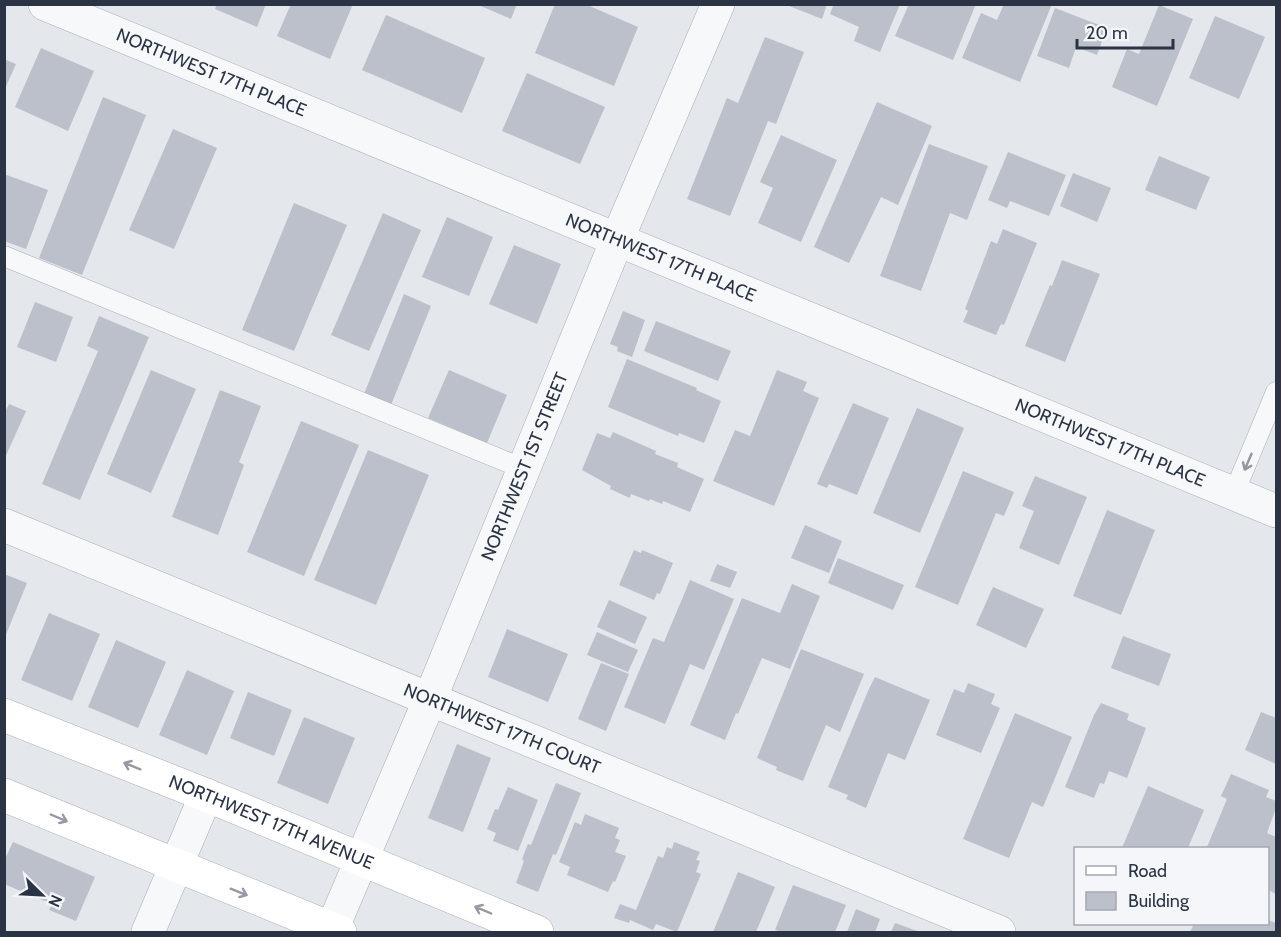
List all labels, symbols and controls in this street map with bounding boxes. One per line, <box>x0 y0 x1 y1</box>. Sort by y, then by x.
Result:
scale bar <box>1077 12 1173 50</box>
text: 20 m <box>1086 22 1128 44</box>
street label: NORTHWEST 17TH PLACE <box>113 24 310 122</box>
street label: NORTHWEST 17TH PLACE <box>562 209 759 307</box>
street label: NORTHWEST 1ST STREET <box>477 369 573 564</box>
street label: NORTHWEST 17TH PLACE <box>1012 394 1209 492</box>
one-way arrow <box>1242 452 1253 471</box>
street label: NORTHWEST 17TH COURT <box>400 679 604 779</box>
one-way arrow <box>124 760 142 771</box>
street label: NORTHWEST 17TH AVENUE <box>166 770 377 874</box>
one-way arrow <box>49 813 67 824</box>
legend <box>1074 847 1269 925</box>
text: Road <box>1128 860 1167 882</box>
north arrow <box>12 865 72 925</box>
one-way arrow <box>229 887 248 898</box>
text: Building <box>1128 890 1190 912</box>
text: N <box>44 892 66 910</box>
one-way arrow <box>474 904 492 915</box>

